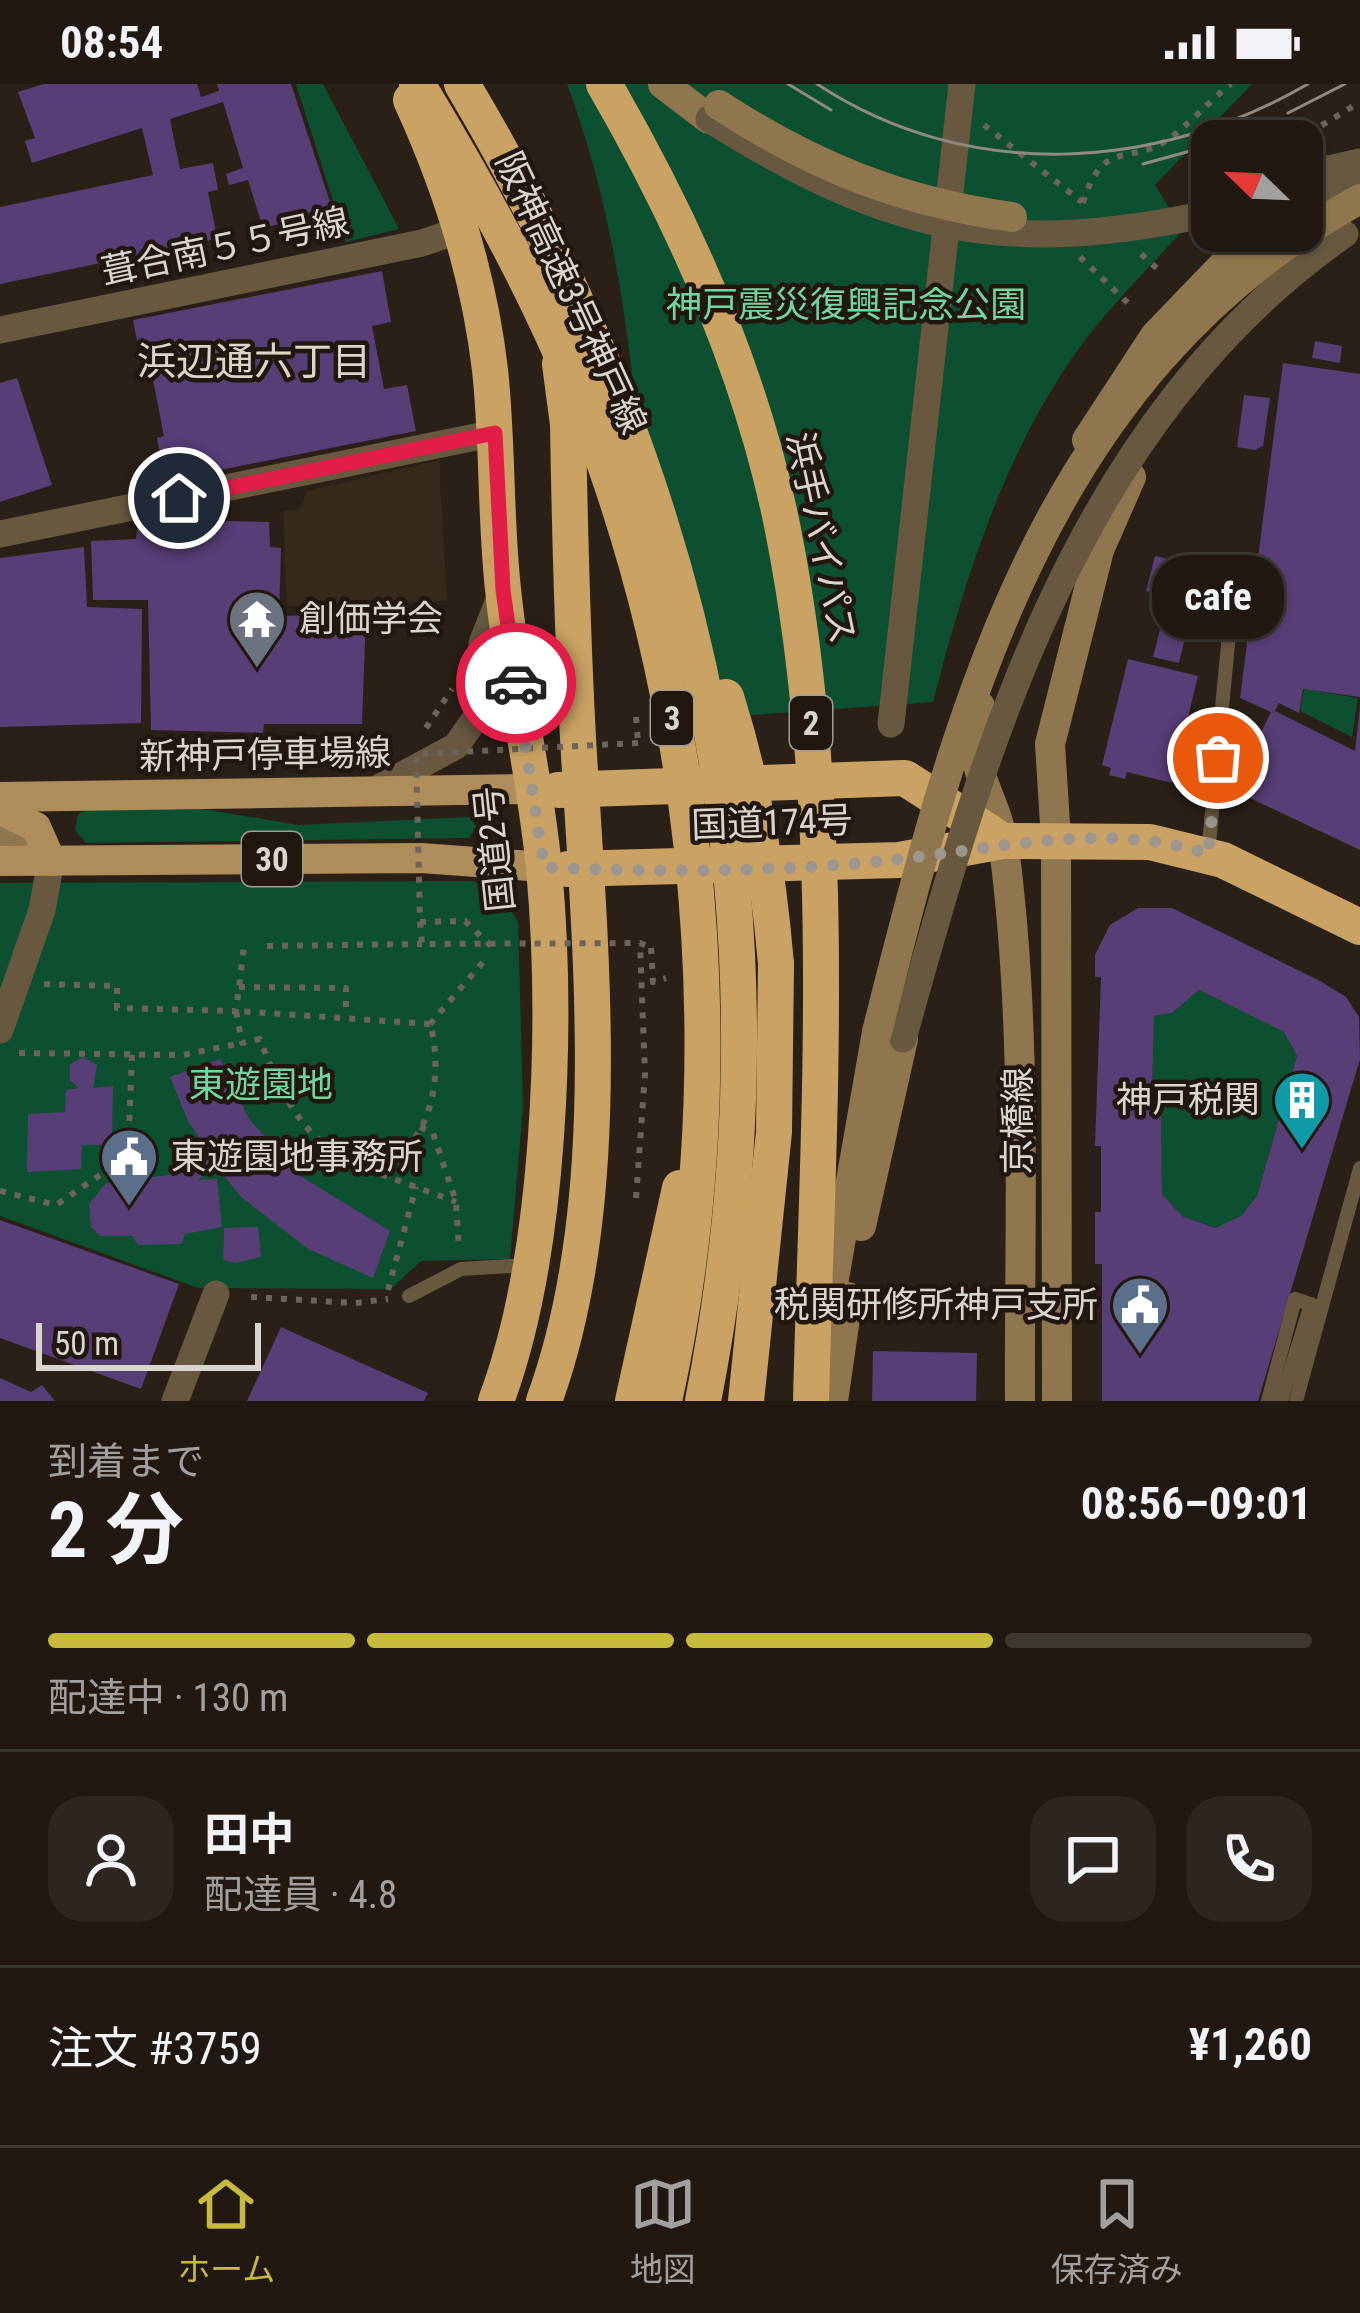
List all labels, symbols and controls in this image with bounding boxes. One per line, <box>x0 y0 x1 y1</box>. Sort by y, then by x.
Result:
text: 08:54 <box>60 16 163 69</box>
north arrow <box>1191 120 1323 252</box>
map controls <box>1191 120 1323 252</box>
street label: 阪神高速3号神戸線 <box>487 146 655 440</box>
street label: 葺合南５５号線 <box>97 200 353 294</box>
park label: 神戸震災復興記念公園 <box>666 284 1026 326</box>
district label: 浜辺通六丁目 <box>137 339 371 385</box>
street label: 浜手バイパス <box>778 428 864 648</box>
pin <box>128 447 230 549</box>
icon: home <box>146 465 212 531</box>
callout: cafe <box>1152 554 1284 638</box>
text: cafe <box>1184 574 1252 620</box>
temple icon: 創価学会 <box>226 588 288 670</box>
place label: 創価学会 <box>299 598 443 640</box>
courier <box>456 623 576 743</box>
icon: car <box>483 650 549 716</box>
road number: 3 <box>651 691 693 745</box>
road number: 2 <box>790 696 832 750</box>
pin <box>1167 707 1269 809</box>
icon: bag <box>1185 725 1251 791</box>
street label: 新神戸停車場線 <box>139 732 391 778</box>
street label: 国道2号 <box>468 784 522 914</box>
street label: 国道174号 <box>691 799 853 847</box>
road number: 30 <box>242 832 302 886</box>
park label: 東遊園地 <box>189 1064 333 1106</box>
street label: 京橋線 <box>997 1067 1039 1175</box>
building icon: 神戸税関 <box>1271 1069 1333 1151</box>
place label: 神戸税関 <box>1116 1079 1260 1121</box>
public building icon: 東遊園地事務所 <box>98 1126 160 1208</box>
place label: 東遊園地事務所 <box>171 1136 423 1178</box>
public building icon: 税関研修所神戸支所 <box>1109 1274 1171 1356</box>
place label: 税関研修所神戸支所 <box>774 1284 1098 1326</box>
scale bar <box>36 1317 261 1370</box>
text: 50 m <box>54 1324 119 1363</box>
text: 到着まで <box>48 1439 204 1485</box>
text: 08:56–09:01 <box>1081 1477 1312 1530</box>
text: 2 分 <box>48 1485 183 1576</box>
text: 配達中 · 130 m <box>48 1675 288 1721</box>
button: person <box>48 1796 174 1922</box>
button: chat <box>1030 1796 1156 1922</box>
button: phone <box>1186 1796 1312 1922</box>
text: 田中 <box>204 1808 294 1861</box>
text: 配達員 · 4.8 <box>204 1872 397 1918</box>
text: ¥1,260 <box>1189 2018 1312 2071</box>
text: 注文 #3759 <box>48 2022 262 2075</box>
tab: ホーム <box>177 2171 275 2291</box>
tab: 地図 <box>630 2171 696 2291</box>
tab: 保存済み <box>1051 2171 1183 2291</box>

